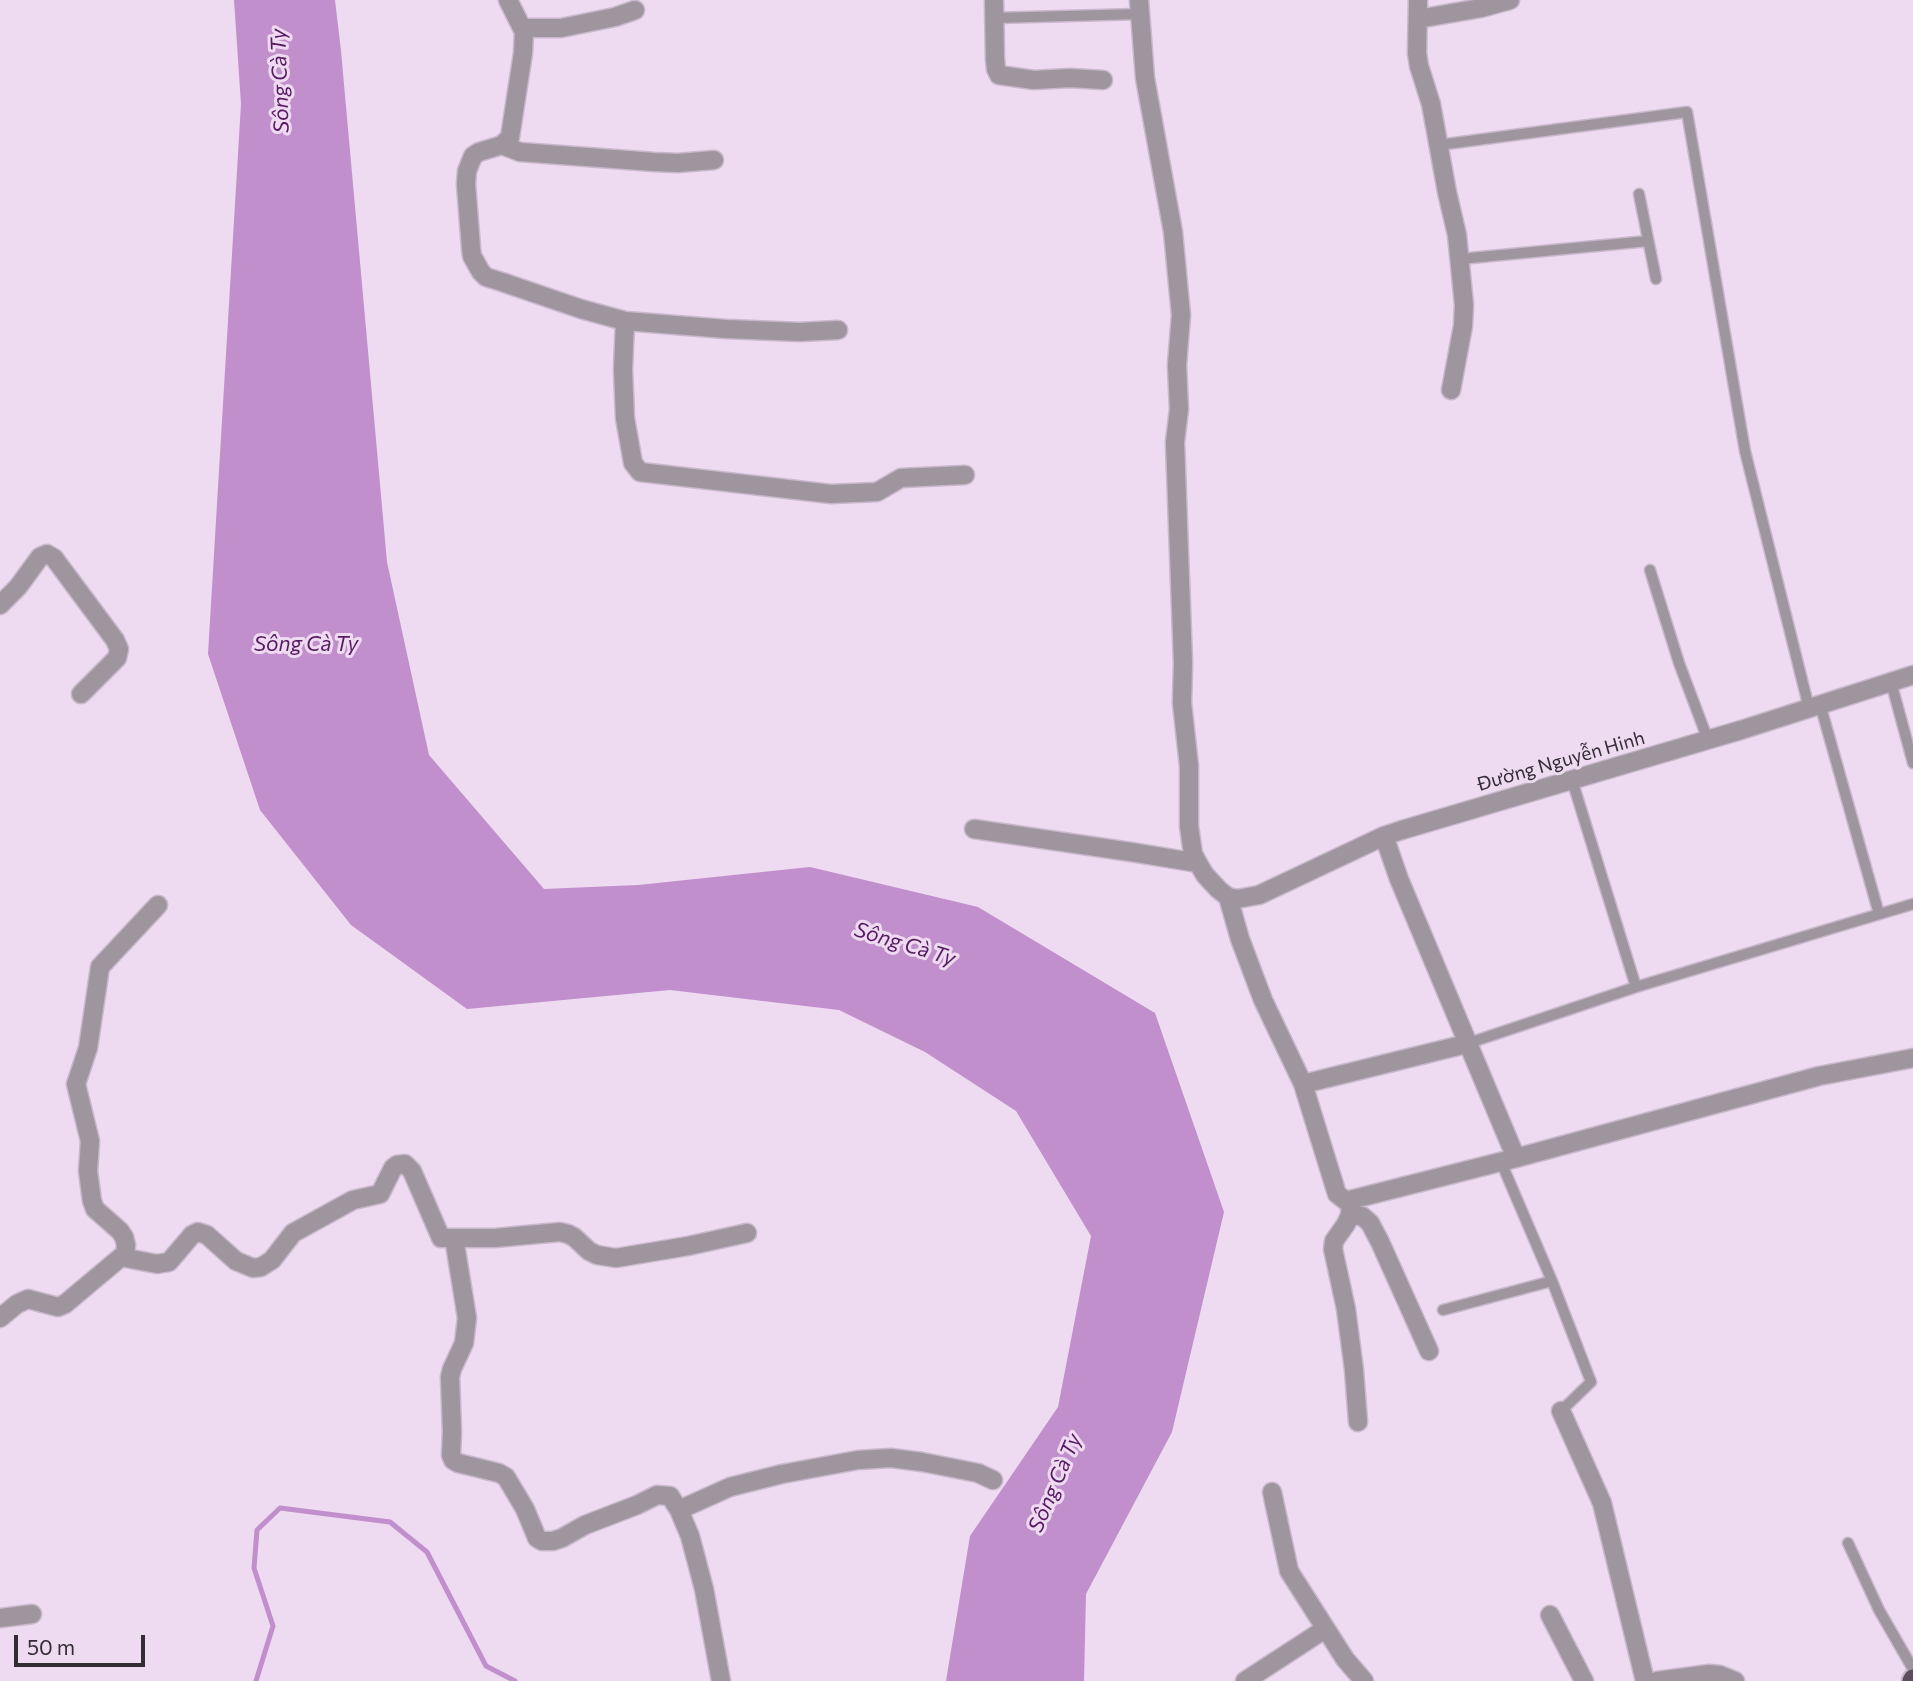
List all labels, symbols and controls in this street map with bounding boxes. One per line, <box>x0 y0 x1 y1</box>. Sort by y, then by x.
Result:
water label: Sông Cà Ty <box>266 28 294 134</box>
water label: Sông Cà Ty <box>254 631 358 657</box>
street label: Đường Nguyễn Hinh <box>1475 726 1647 796</box>
water label: Sông Cà Ty <box>851 917 959 971</box>
water label: Sông Cà Ty <box>1023 1430 1087 1536</box>
scale bar <box>18 1622 149 1666</box>
text: 50 m <box>27 1634 75 1659</box>

